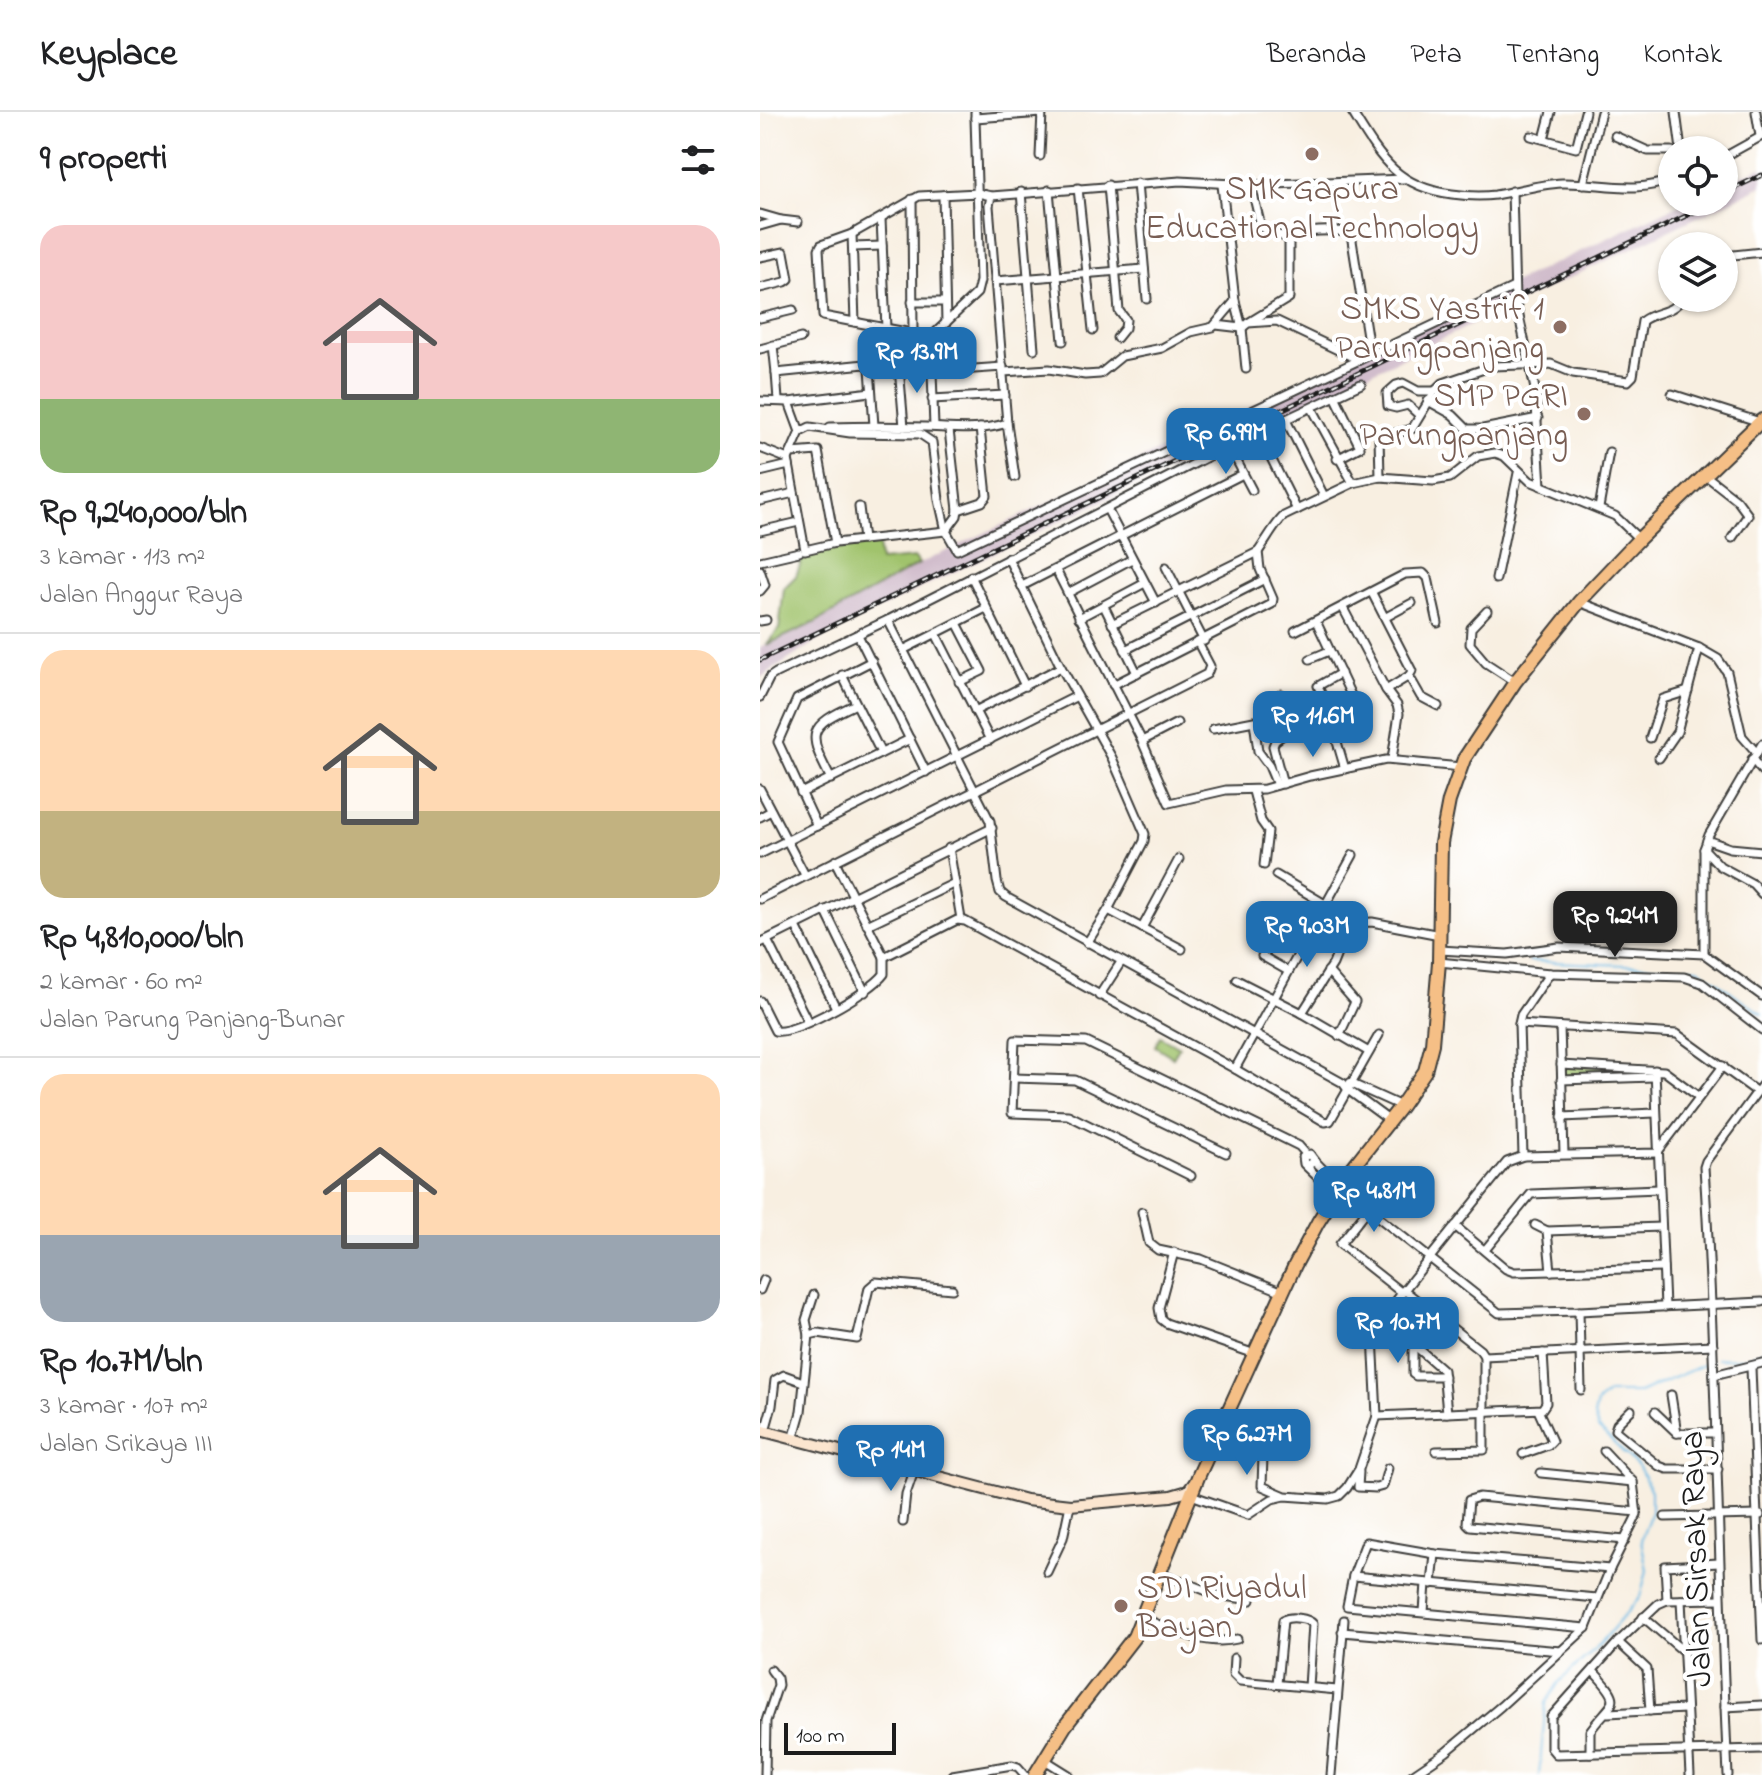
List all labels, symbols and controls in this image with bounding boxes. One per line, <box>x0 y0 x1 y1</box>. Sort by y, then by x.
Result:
text: Keyplace <box>40 27 177 83</box>
text: Beranda <box>1266 35 1366 76</box>
text: Peta <box>1410 35 1462 76</box>
text: Tentang <box>1506 35 1599 76</box>
text: Kontak <box>1643 35 1722 76</box>
text: 9 properti <box>40 135 167 185</box>
map controls <box>1658 136 1738 312</box>
button: locate <box>1658 136 1738 216</box>
icon: filters <box>676 138 720 182</box>
marker: SMK Gapura Educational Technology <box>1303 145 1321 163</box>
place label: SMK Gapura Educational Technology <box>1145 166 1479 255</box>
button: layers <box>1658 232 1738 312</box>
icon: home <box>308 277 452 421</box>
place label: SMKS Yastrif 1 Parungpanjang <box>1335 286 1544 375</box>
marker: SMKS Yastrif 1 Parungpanjang <box>1551 318 1569 336</box>
pin: Rp 13.9M <box>834 327 1000 395</box>
text: Rp 13.9M <box>876 334 958 372</box>
place label: SMP PGRI Parungpanjang <box>1359 373 1568 462</box>
marker: SMP PGRI Parungpanjang <box>1575 405 1593 423</box>
pin: Rp 6.99M <box>1143 408 1309 476</box>
text: Rp 6.99M <box>1184 415 1268 453</box>
text: Rp 9,240,000/bln <box>40 489 247 539</box>
text: 3 kamar · 113 m² <box>40 539 205 577</box>
text: Jalan Anggur Raya <box>40 577 243 615</box>
pin: Rp 11.6M <box>1230 691 1396 759</box>
text: Rp 11.6M <box>1271 698 1355 736</box>
icon: home <box>308 702 452 846</box>
pin: Rp 9.24M <box>1532 891 1698 959</box>
text: Rp 9.24M <box>1571 898 1659 936</box>
pin: Rp 9.03M <box>1224 901 1390 969</box>
text: Rp 9.03M <box>1264 908 1350 946</box>
text: Rp 4,810,000/bln <box>40 914 244 964</box>
text: 2 kamar · 60 m² <box>40 964 203 1002</box>
text: Jalan Parung Panjang–Bunar <box>40 1002 345 1040</box>
icon: home <box>308 1126 452 1270</box>
pin: Rp 4.81M <box>1291 1166 1457 1234</box>
text: Rp 4.81M <box>1332 1173 1416 1211</box>
pin: Rp 10.7M <box>1315 1297 1481 1365</box>
text: Rp 10.7M <box>1355 1304 1441 1342</box>
text: Rp 10.7M/bln <box>40 1338 203 1388</box>
text: 3 kamar · 107 m² <box>40 1388 208 1426</box>
pin: Rp 6.27M <box>1164 1409 1330 1477</box>
text: Rp 6.27M <box>1201 1416 1293 1454</box>
pin: Rp 14M <box>826 1425 956 1493</box>
text: Jalan Srikaya III <box>40 1426 213 1464</box>
street label: Jalan Sirsak Raya <box>1669 1430 1727 1688</box>
text: Rp 14M <box>856 1432 926 1470</box>
place label: SDI Riyadul Bayan <box>1136 1565 1307 1654</box>
marker: SDI Riyadul Bayan <box>1112 1597 1130 1615</box>
scale bar <box>784 1719 896 1755</box>
text: 100 m <box>796 1721 845 1753</box>

